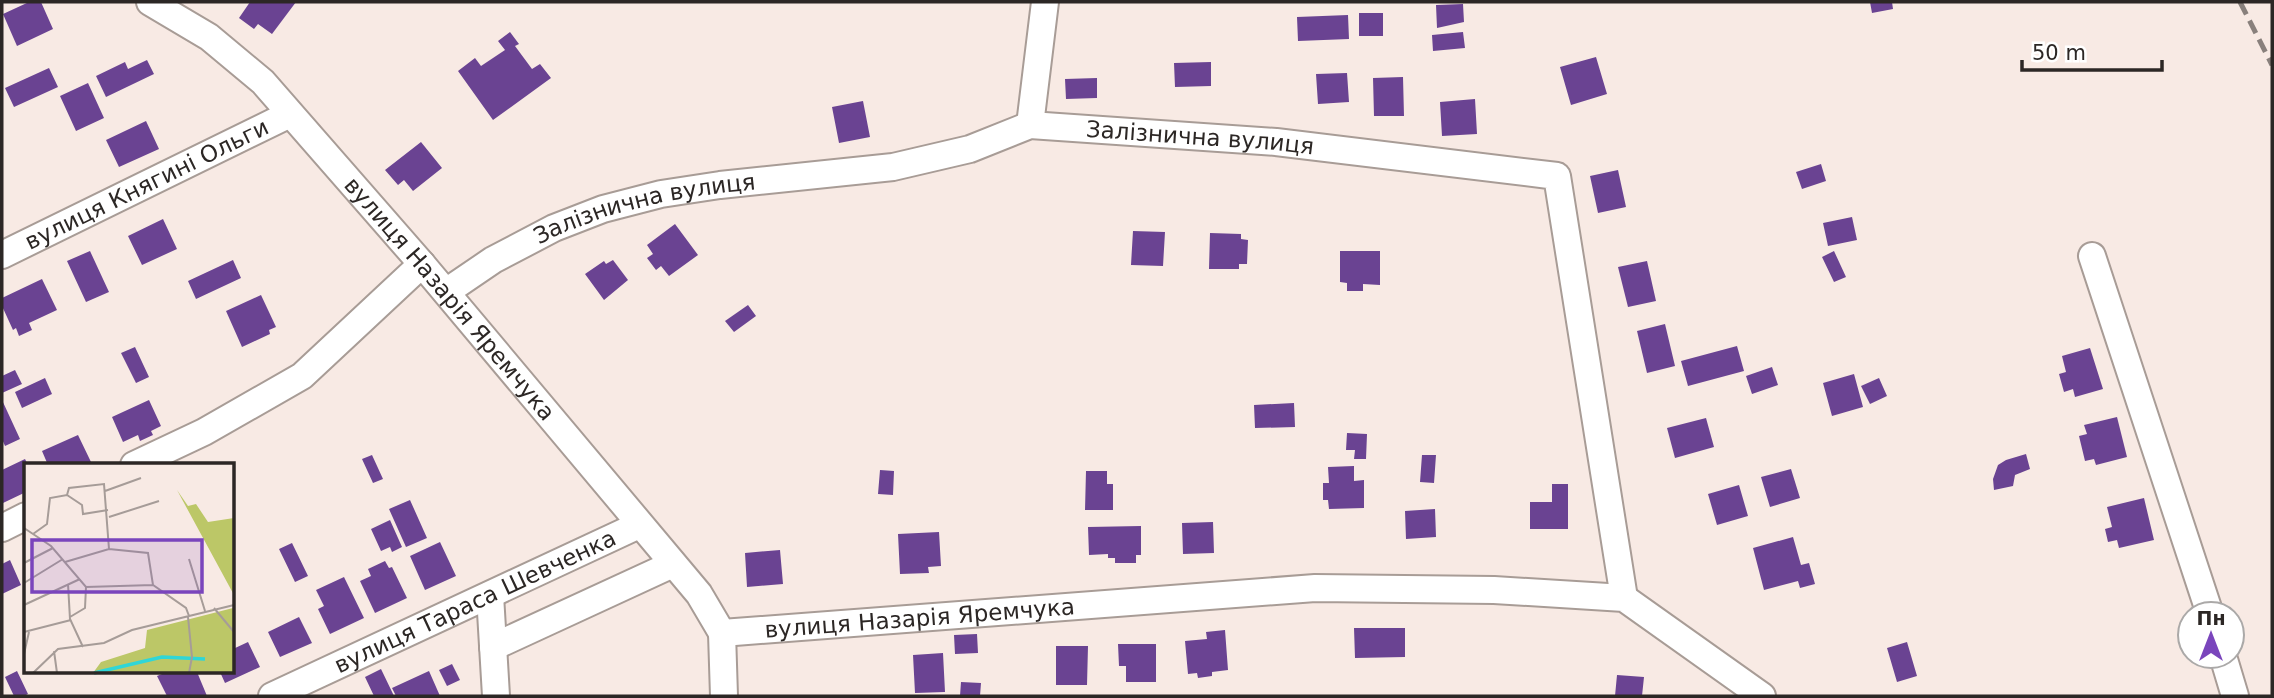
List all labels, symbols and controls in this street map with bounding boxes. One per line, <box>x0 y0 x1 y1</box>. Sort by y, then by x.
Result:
scale bar <box>2022 28 2162 72</box>
text: 50 m <box>2032 41 2086 65</box>
street label: вулиця Княгині Ольги <box>20 114 273 255</box>
street label: Залізнична вулиця <box>1085 116 1315 159</box>
street label: Залізнична вулиця <box>529 168 757 249</box>
street label: вулиця Назарія Яремчука <box>339 172 560 425</box>
inset map <box>24 463 234 674</box>
street label: вулиця Тараса Шевченка <box>330 525 620 678</box>
street label: вулиця Назарія Яремчука <box>764 593 1076 643</box>
north arrow <box>2176 600 2246 670</box>
text: Пн <box>2196 607 2226 629</box>

